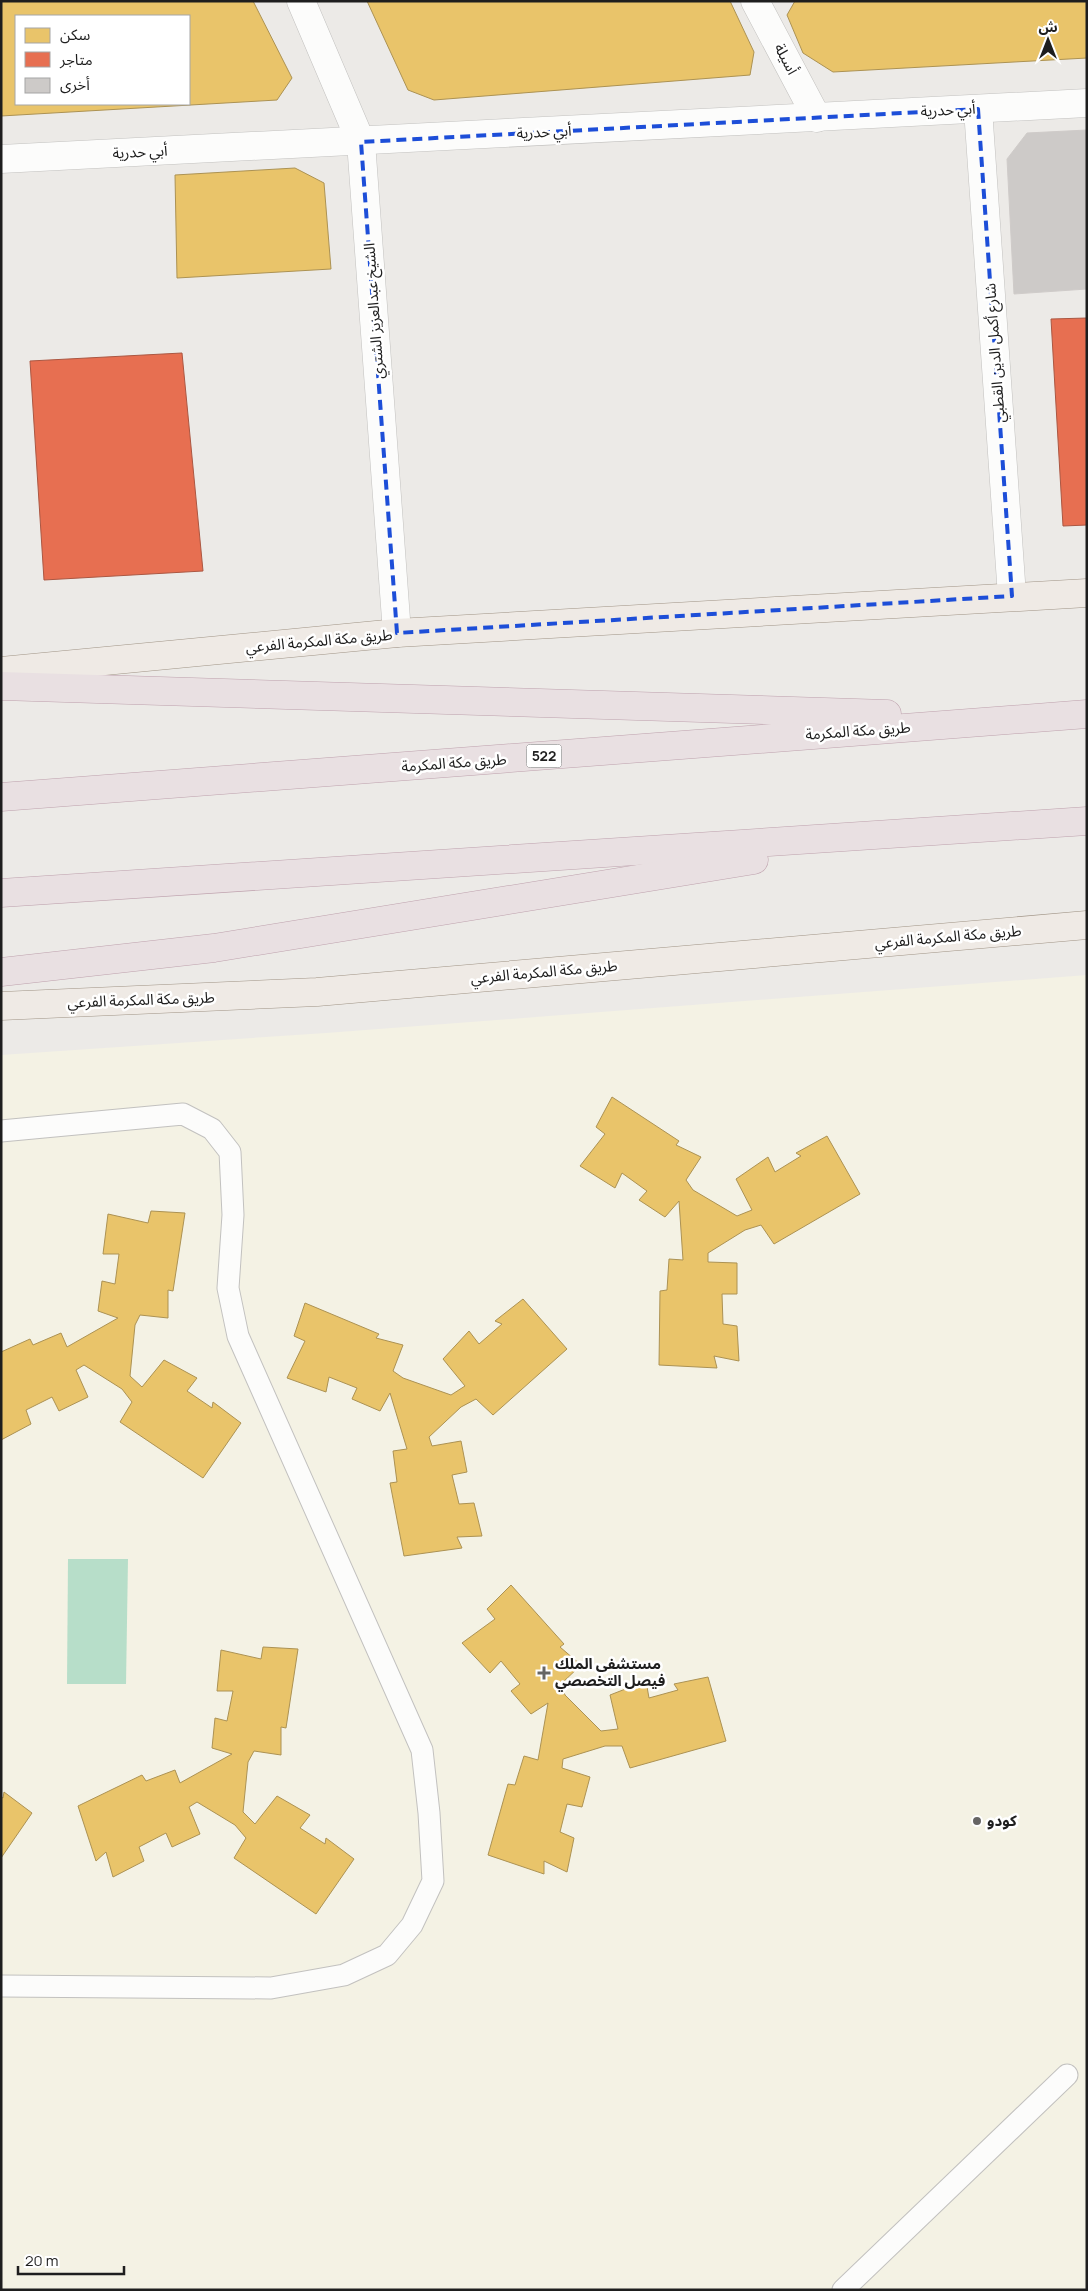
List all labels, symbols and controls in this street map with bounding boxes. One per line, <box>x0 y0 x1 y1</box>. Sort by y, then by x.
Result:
legend <box>15 15 190 105</box>
north arrow <box>1023 15 1073 65</box>
text: ش <box>1038 17 1058 36</box>
text: سكن <box>60 24 91 45</box>
street label: أسيلة <box>770 39 803 78</box>
text: متاجر <box>59 49 93 70</box>
text: أخرى <box>60 74 90 95</box>
street label: أبي حدرية <box>920 98 976 123</box>
street label: أبي حدرية <box>516 120 572 145</box>
street label: أبي حدرية <box>112 140 168 165</box>
street label: الشيخ عبدالعزيز الشتري <box>358 242 391 380</box>
street label: شارع أكمل الدين القطبي <box>979 282 1012 424</box>
street label: طريق مكة المكرمة الفرعي <box>245 624 393 659</box>
street label: طريق مكة المكرمة <box>805 716 911 745</box>
road number: 522 <box>526 744 562 768</box>
street label: طريق مكة المكرمة <box>401 748 507 777</box>
street label: طريق مكة المكرمة الفرعي <box>874 920 1022 955</box>
street label: طريق مكة المكرمة الفرعي <box>470 955 618 990</box>
street label: طريق مكة المكرمة الفرعي <box>67 986 215 1014</box>
place label: مستشفى الملك فيصل التخصصي <box>555 1653 665 1692</box>
marker: مستشفى الملك فيصل التخصصي <box>537 1666 551 1680</box>
place label: كودو <box>987 1810 1017 1831</box>
marker: كودو <box>971 1815 983 1827</box>
scale bar <box>18 2244 124 2276</box>
text: 20 m <box>25 2250 58 2271</box>

